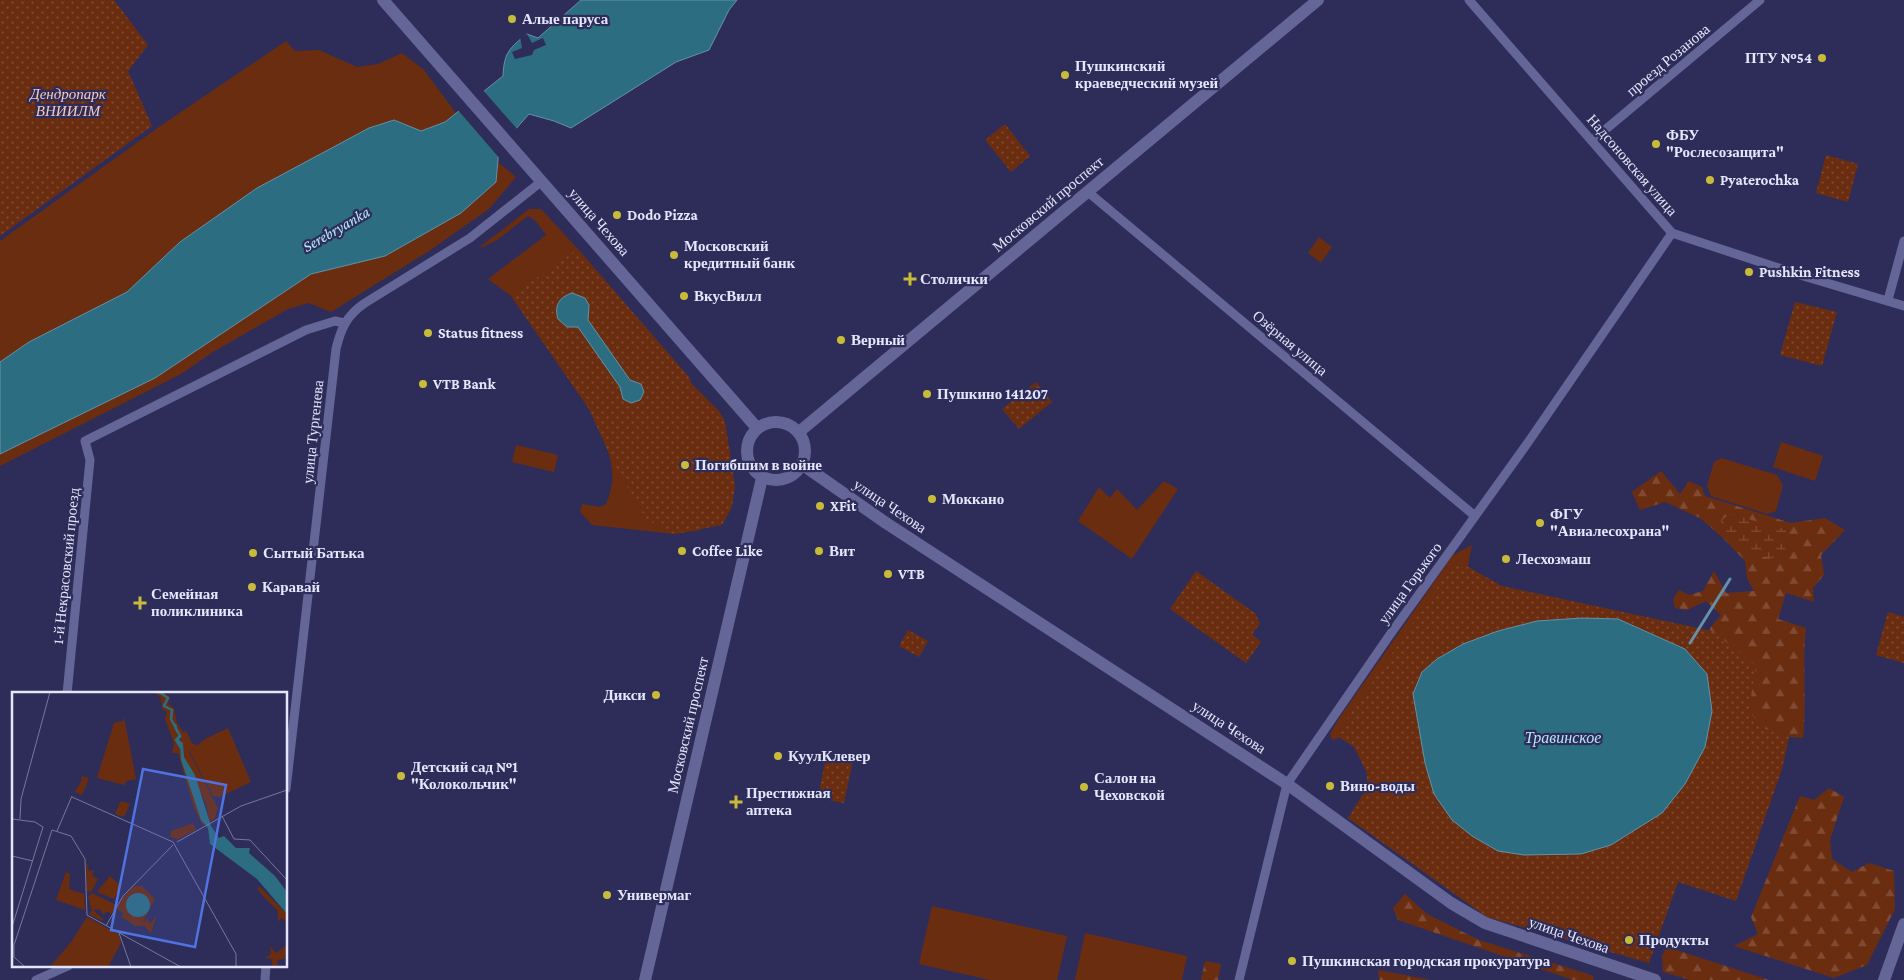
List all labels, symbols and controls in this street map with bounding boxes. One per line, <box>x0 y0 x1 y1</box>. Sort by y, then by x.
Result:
place label: Алые паруса <box>522 11 609 27</box>
marker: Алые паруса <box>506 13 518 25</box>
street label: проезд Розанова <box>1623 20 1713 99</box>
place label: ПТУ №54 <box>1745 50 1812 66</box>
marker: ПТУ №54 <box>1816 52 1828 64</box>
place label: Пушкинский краеведческий музей <box>1075 58 1218 91</box>
marker: Пушкинский краеведческий музей <box>1059 69 1071 81</box>
park label: Дендропарк ВНИИЛМ <box>28 86 107 119</box>
street label: Надсоновская улица <box>1584 111 1681 219</box>
place label: ФБУ "Рослесозащита" <box>1666 127 1784 160</box>
marker: ФБУ "Рослесозащита" <box>1650 138 1662 150</box>
street label: Московский проспект <box>989 153 1107 255</box>
place label: Pyaterochka <box>1720 172 1800 188</box>
marker: Pyaterochka <box>1704 174 1716 186</box>
street label: улица Чехова <box>565 185 633 259</box>
water label: Serebryanka <box>299 203 373 256</box>
place label: Dodo Pizza <box>627 207 698 223</box>
marker: Dodo Pizza <box>611 209 623 221</box>
place label: Московский кредитный банк <box>684 238 796 271</box>
marker: Московский кредитный банк <box>668 249 680 261</box>
place label: Pushkin Fitness <box>1759 264 1860 280</box>
marker: Pushkin Fitness <box>1743 266 1755 278</box>
place label: Столички <box>920 271 988 287</box>
marker: Столички <box>904 273 916 285</box>
place label: ВкусВилл <box>694 288 762 304</box>
marker: ВкусВилл <box>678 290 690 302</box>
street label: Озёрная улица <box>1249 307 1331 379</box>
place label: Status fitness <box>438 325 523 341</box>
marker: Status fitness <box>422 327 434 339</box>
place label: Верный <box>851 332 905 348</box>
marker: Верный <box>835 334 847 346</box>
place label: VTB Bank <box>432 376 496 392</box>
marker: VTB Bank <box>417 378 429 390</box>
street label: улица Тургенева <box>300 379 326 485</box>
place label: Пушкино 141207 <box>937 386 1048 402</box>
marker: Пушкино 141207 <box>921 388 933 400</box>
place label: Погибшим в войне <box>695 457 822 473</box>
marker: Погибшим в войне <box>679 459 691 471</box>
street label: улица Чехова <box>851 476 930 536</box>
street label: 1-й Некрасовский проезд <box>50 486 82 645</box>
place label: Моккано <box>942 491 1004 507</box>
marker: Моккано <box>926 493 938 505</box>
place label: XFit <box>830 498 857 514</box>
marker: XFit <box>814 500 826 512</box>
place label: ФГУ "Авиалесохрана" <box>1550 506 1669 539</box>
marker: ФГУ "Авиалесохрана" <box>1534 517 1546 529</box>
street label: улица Горького <box>1375 539 1445 627</box>
place label: Coffee Like <box>692 543 763 559</box>
place label: Вит <box>829 543 856 559</box>
place label: Сытый Батька <box>263 545 365 561</box>
marker: Coffee Like <box>676 545 688 557</box>
marker: Вит <box>813 545 825 557</box>
marker: Сытый Батька <box>247 547 259 559</box>
place label: Лесхозмаш <box>1516 551 1591 567</box>
marker: Лесхозмаш <box>1500 553 1512 565</box>
place label: VTB <box>897 566 925 582</box>
marker: VTB <box>882 568 894 580</box>
place label: Каравай <box>262 579 321 595</box>
marker: Каравай <box>246 581 258 593</box>
place label: Семейная поликлиника <box>151 586 243 619</box>
marker: Семейная поликлиника <box>133 596 147 610</box>
street label: Московский проспект <box>664 655 712 795</box>
place label: Дикси <box>603 687 646 703</box>
marker: Дикси <box>650 689 662 701</box>
inset map <box>12 692 288 968</box>
street label: улица Чехова <box>1189 697 1269 757</box>
water label: Травинское <box>1525 729 1601 747</box>
place label: КуулКлевер <box>788 748 871 764</box>
marker: КуулКлевер <box>772 750 784 762</box>
place label: Детский сад №1 "Колокольчик" <box>411 759 518 792</box>
marker: Детский сад №1 "Колокольчик" <box>395 770 407 782</box>
place label: Салон на Чеховской <box>1094 770 1165 803</box>
place label: Вино-воды <box>1340 778 1415 794</box>
marker: Вино-воды <box>1324 780 1336 792</box>
marker: Салон на Чеховской <box>1078 781 1090 793</box>
place label: Престижная аптека <box>746 785 831 818</box>
marker: Престижная аптека <box>730 796 742 808</box>
place label: Универмаг <box>617 887 692 903</box>
marker: Универмаг <box>601 889 613 901</box>
street label: улица Чехова <box>1527 914 1612 956</box>
place label: Продукты <box>1639 932 1709 948</box>
marker: Продукты <box>1623 934 1635 946</box>
place label: Пушкинская городская прокуратура <box>1302 953 1551 969</box>
marker: Пушкинская городская прокуратура <box>1286 955 1298 967</box>

